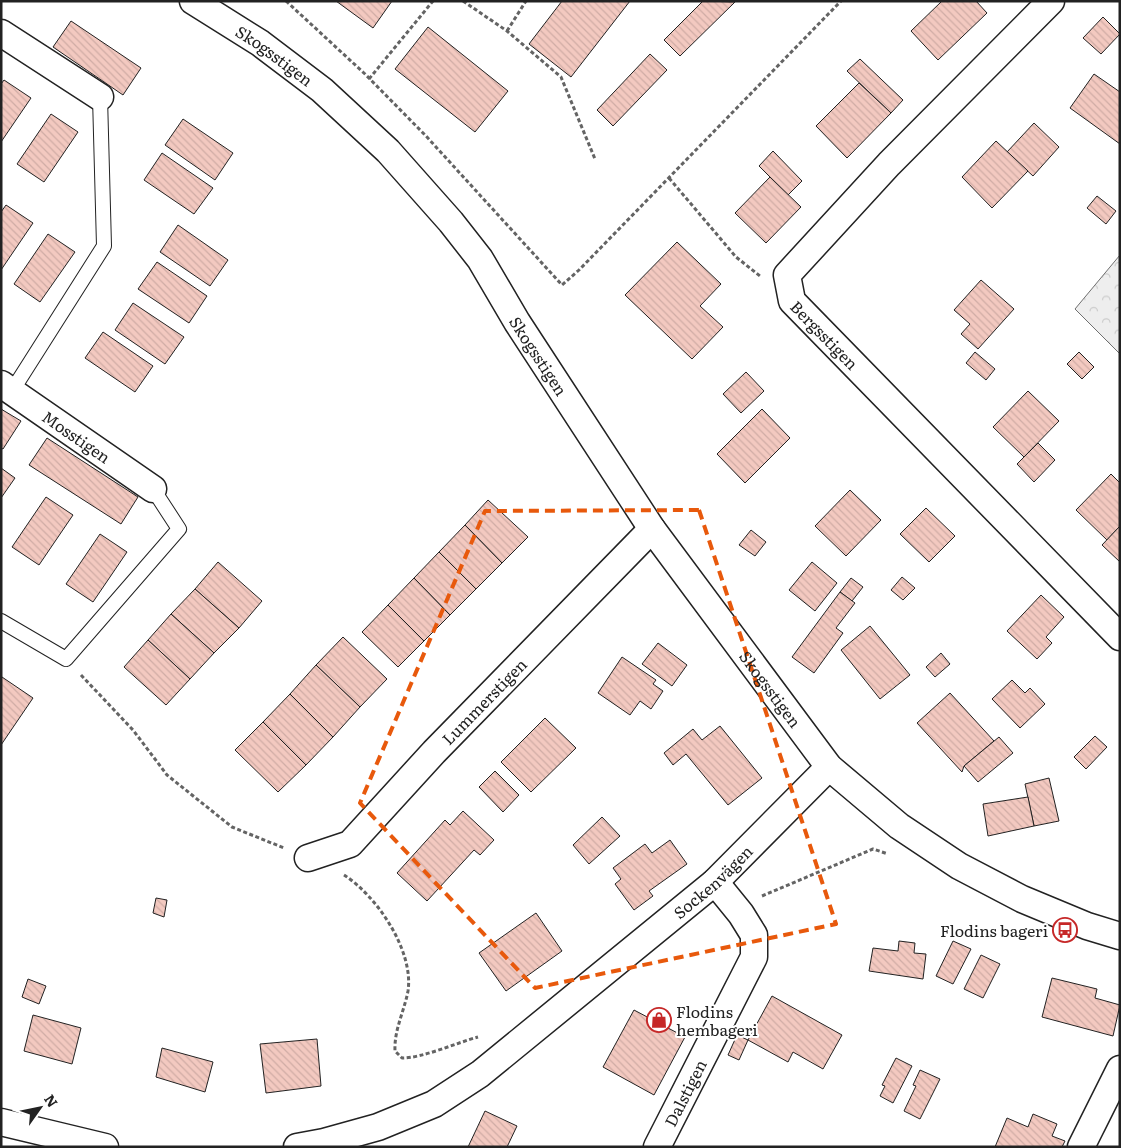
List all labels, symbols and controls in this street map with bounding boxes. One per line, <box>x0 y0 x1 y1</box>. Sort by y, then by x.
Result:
street label: Skogsstigen <box>231 19 319 92</box>
street label: Bergsstigen <box>785 295 865 375</box>
street label: Skogsstigen <box>504 312 574 401</box>
street label: Mosstigen <box>38 404 116 469</box>
street label: Skogsstigen <box>734 645 808 733</box>
street label: Lummerstigen <box>436 652 532 750</box>
street label: Sockenvägen <box>668 839 758 924</box>
bus stop icon: Flodins bageri <box>1052 917 1078 943</box>
place label: Flodins bageri <box>940 918 1048 942</box>
place label: Flodins hembageri <box>676 999 758 1041</box>
shop icon: Flodins hembageri <box>646 1007 672 1033</box>
street label: Dalstigen <box>658 1055 712 1130</box>
north arrow <box>15 1083 65 1133</box>
text: N <box>40 1090 63 1111</box>

